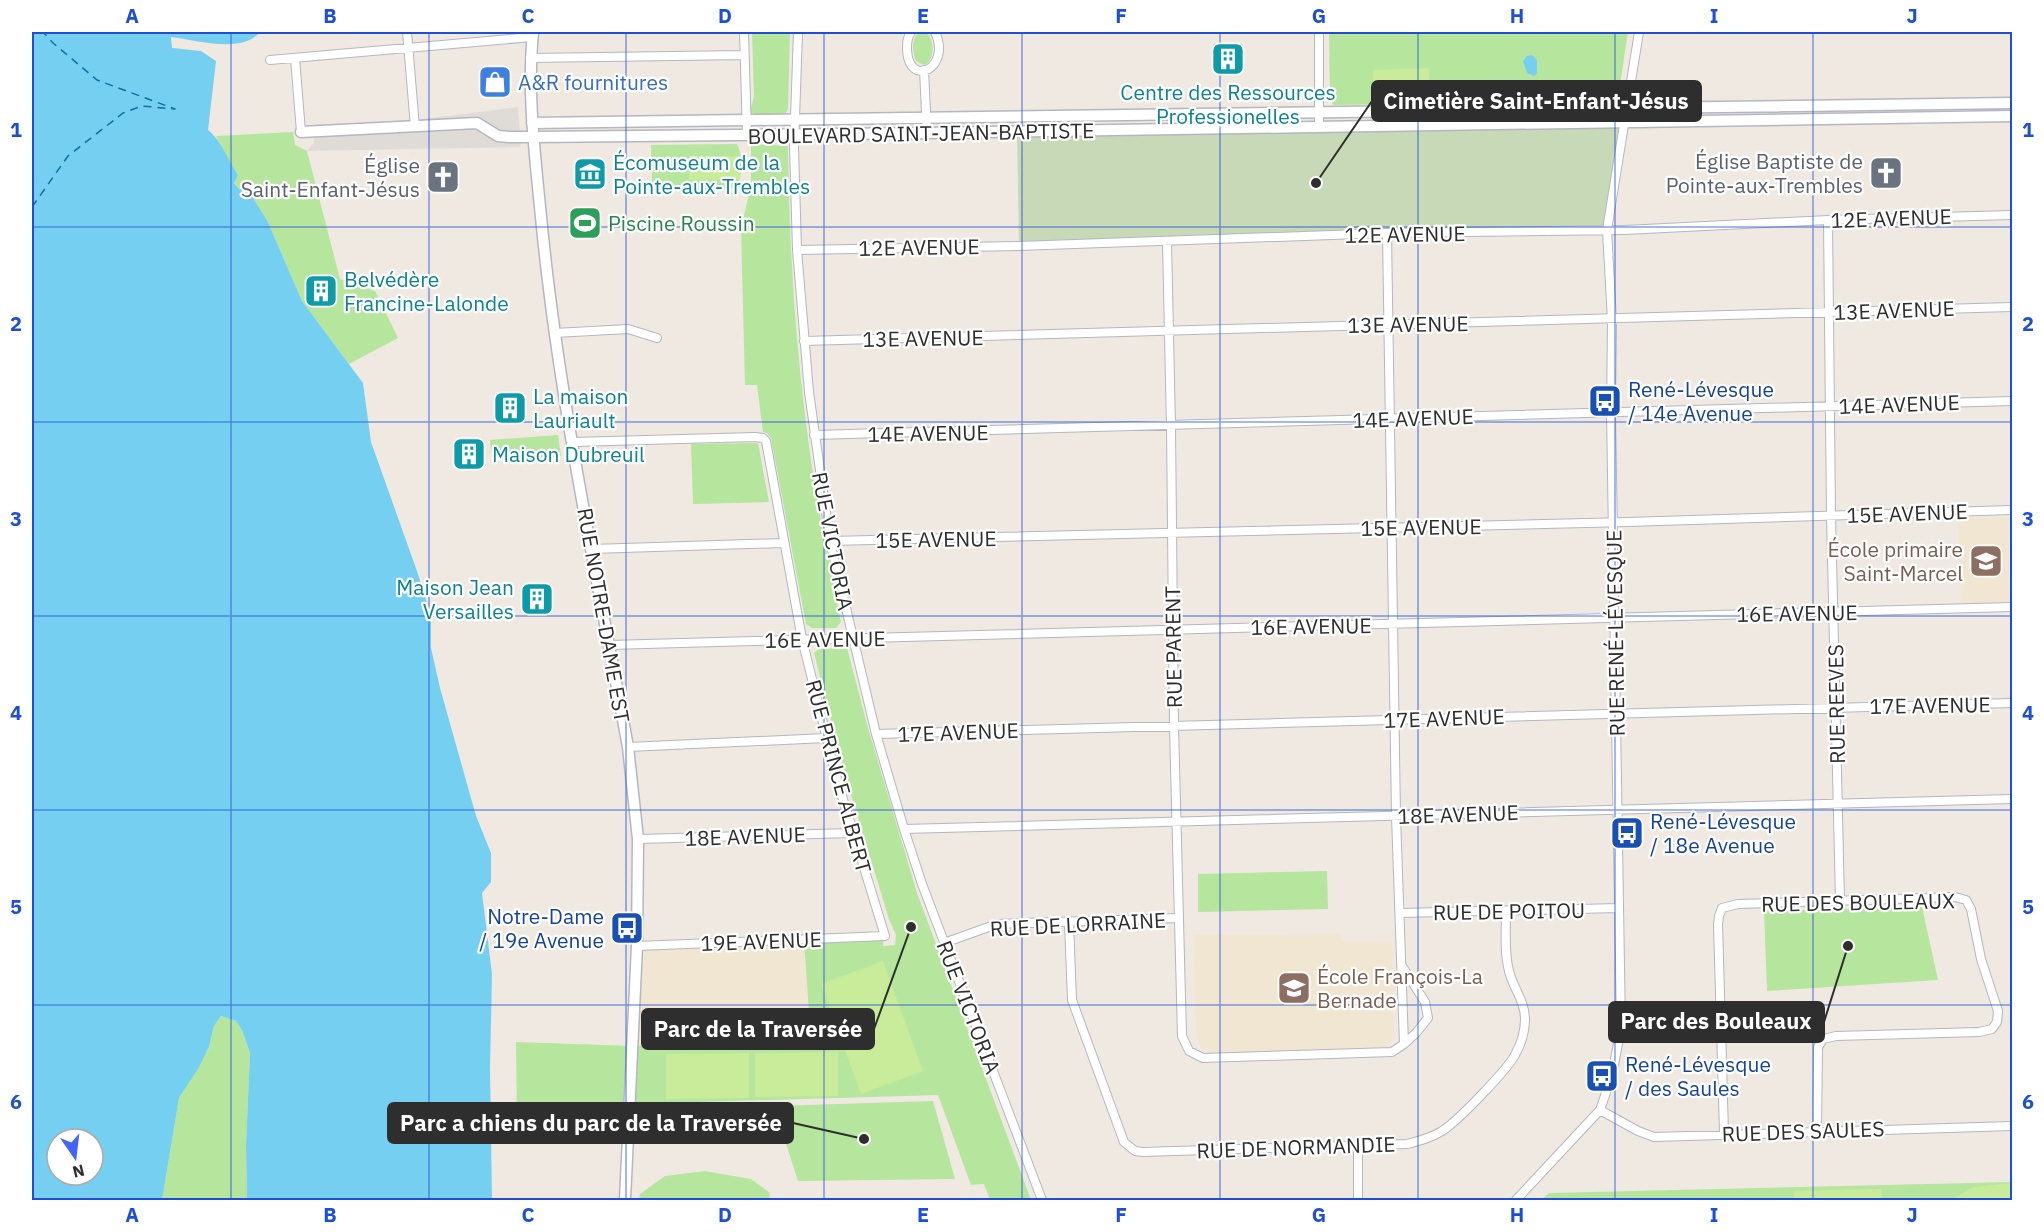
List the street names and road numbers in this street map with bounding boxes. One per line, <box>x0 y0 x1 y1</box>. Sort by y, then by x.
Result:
street label: BOULEVARD SAINT-JEAN-BAPTISTE <box>747 116 1095 150</box>
street label: 12E AVENUE <box>1830 202 1952 234</box>
street label: 12E AVENUE <box>1344 219 1466 249</box>
street label: 12E AVENUE <box>858 232 980 262</box>
street label: 13E AVENUE <box>1833 294 1955 326</box>
street label: 13E AVENUE <box>1347 309 1469 339</box>
street label: 13E AVENUE <box>862 323 984 353</box>
street label: 14E AVENUE <box>1838 388 1960 420</box>
street label: 14E AVENUE <box>1352 402 1474 434</box>
street label: 14E AVENUE <box>867 418 989 448</box>
street label: RUE VICTORIA <box>806 469 860 613</box>
street label: 15E AVENUE <box>1846 497 1968 529</box>
street label: RUE NOTRE-DAME EST <box>571 505 637 725</box>
street label: 15E AVENUE <box>1360 512 1482 542</box>
street label: 15E AVENUE <box>875 524 997 554</box>
street label: RUE RENÉ-LÉVESQUE <box>1599 529 1631 737</box>
street label: RUE PARENT <box>1158 586 1188 708</box>
street label: 16E AVENUE <box>1736 598 1858 628</box>
street label: 16E AVENUE <box>1250 611 1372 641</box>
street label: 16E AVENUE <box>764 624 886 654</box>
street label: RUE REEVES <box>1821 644 1851 764</box>
street label: RUE PRINCE ALBERT <box>800 676 878 876</box>
street label: 17E AVENUE <box>1869 690 1991 720</box>
street label: 17E AVENUE <box>1383 702 1505 734</box>
street label: 17E AVENUE <box>897 716 1019 748</box>
street label: 18E AVENUE <box>1397 798 1519 830</box>
street label: 18E AVENUE <box>684 820 806 852</box>
street label: RUE DES BOULEAUX <box>1761 886 1955 918</box>
street label: RUE DE POITOU <box>1433 896 1585 926</box>
street label: RUE DE LORRAINE <box>989 905 1167 943</box>
street label: 19E AVENUE <box>700 925 822 957</box>
street label: RUE VICTORIA <box>931 936 1007 1078</box>
street label: RUE DES SAULES <box>1721 1114 1885 1148</box>
street label: RUE DE NORMANDIE <box>1196 1130 1396 1164</box>

